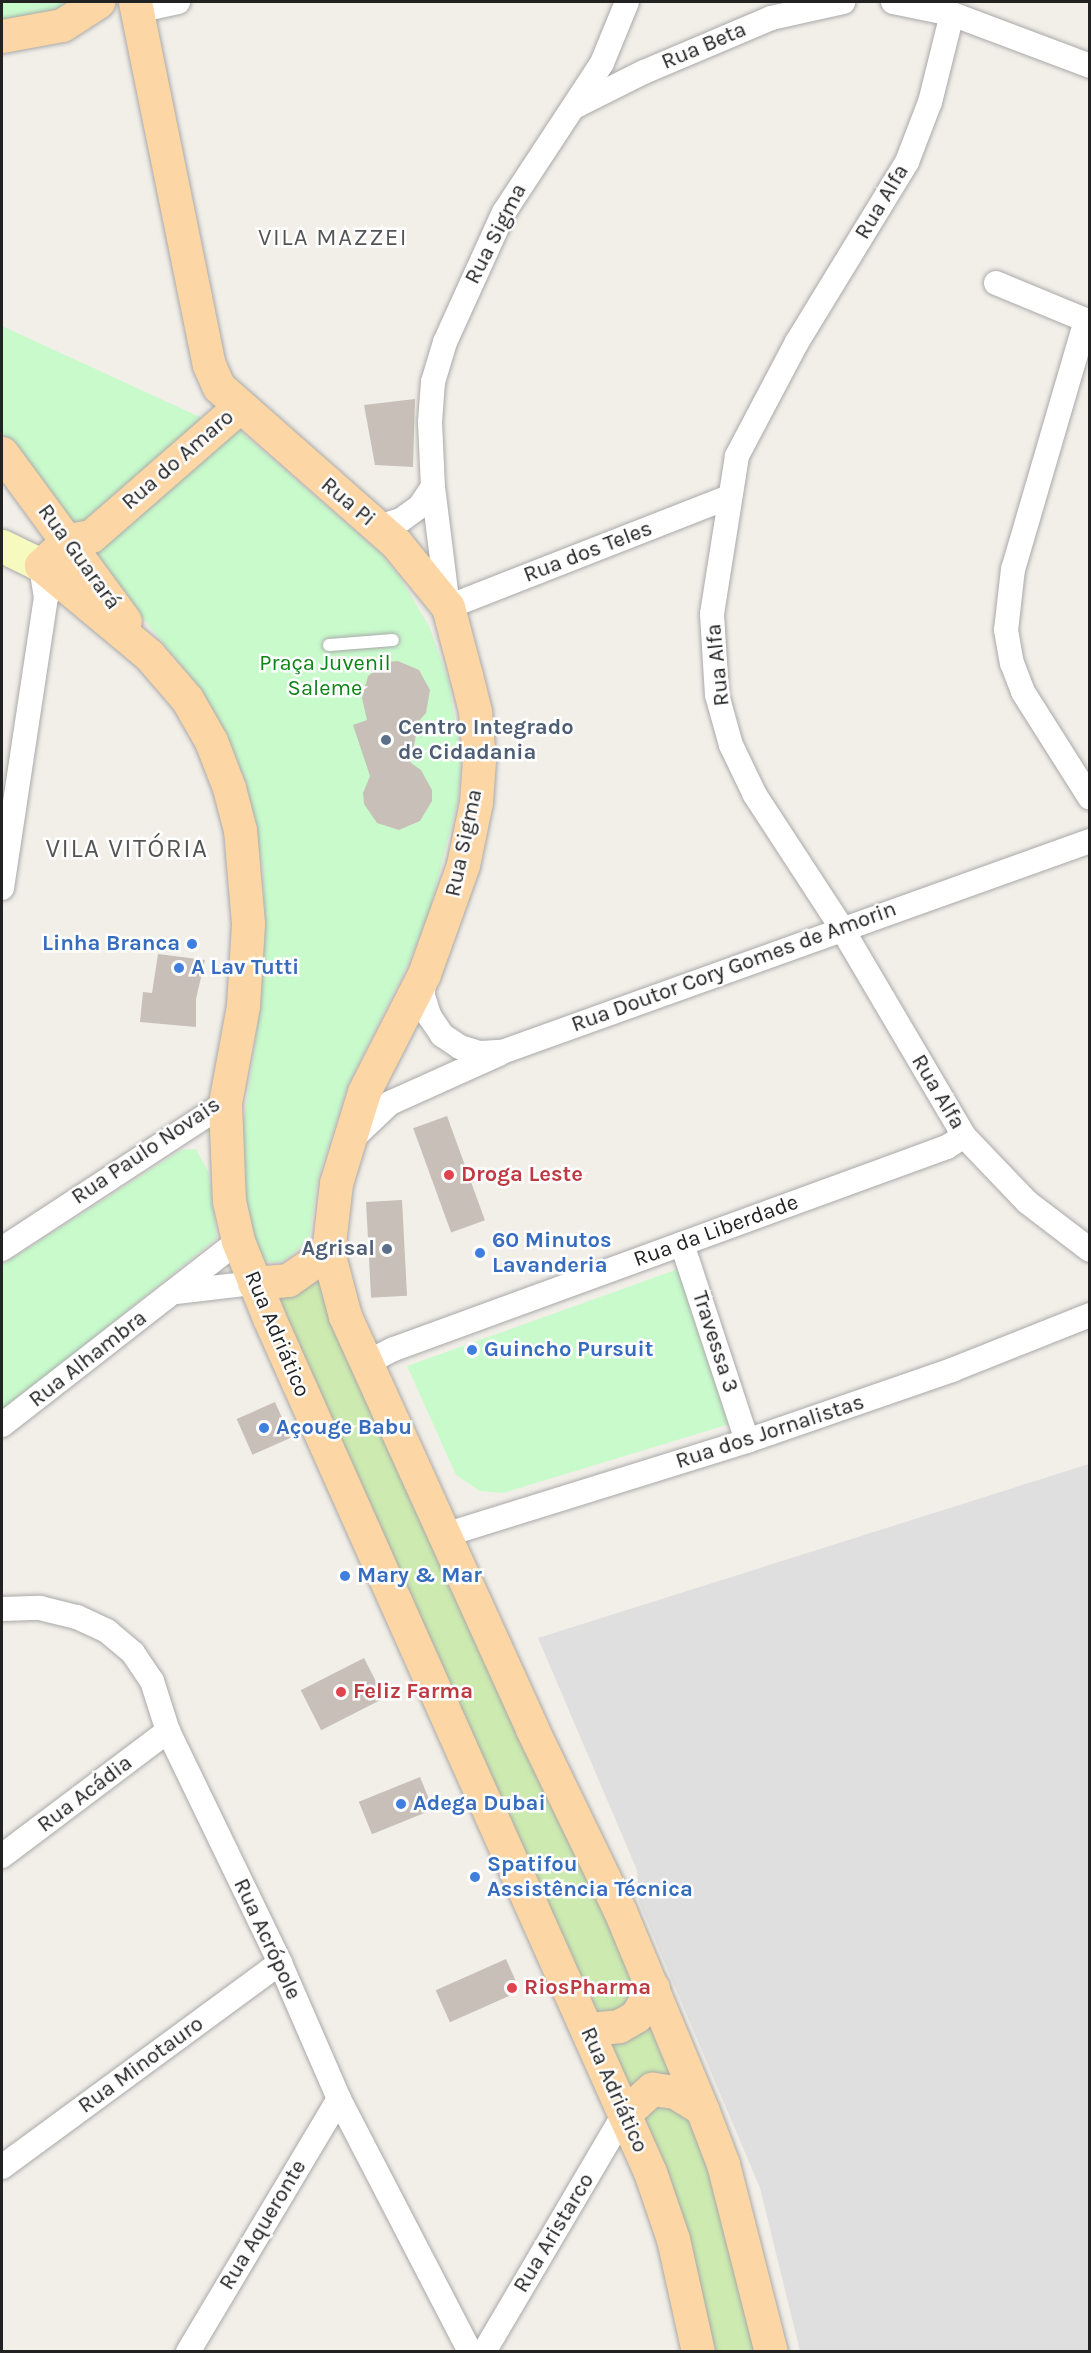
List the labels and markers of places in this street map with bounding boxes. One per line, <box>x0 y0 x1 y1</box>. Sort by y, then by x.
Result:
place label: Centro Integrado de Cidadania <box>398 714 574 766</box>
marker: Centro Integrado de Cidadania <box>379 733 393 747</box>
place label: Linha Branca <box>42 931 180 957</box>
marker: Linha Branca <box>185 937 199 951</box>
place label: A Lav Tutti <box>191 955 299 981</box>
marker: A Lav Tutti <box>172 961 186 975</box>
place label: Droga Leste <box>461 1162 583 1188</box>
marker: Droga Leste <box>442 1168 456 1182</box>
place label: 60 Minutos Lavanderia <box>492 1227 612 1278</box>
place label: Agrisal <box>301 1236 375 1262</box>
marker: Agrisal <box>380 1242 394 1256</box>
marker: 60 Minutos Lavanderia <box>473 1246 487 1260</box>
place label: Guincho Pursuit <box>484 1337 653 1363</box>
marker: Guincho Pursuit <box>465 1343 479 1357</box>
place label: Açouge Babu <box>276 1415 412 1441</box>
marker: Açouge Babu <box>257 1421 271 1435</box>
place label: Mary & Mar <box>357 1563 482 1589</box>
marker: Mary & Mar <box>338 1569 352 1583</box>
place label: Feliz Farma <box>353 1679 473 1705</box>
marker: Feliz Farma <box>334 1685 348 1699</box>
place label: Adega Dubai <box>413 1791 546 1817</box>
marker: Adega Dubai <box>394 1797 408 1811</box>
place label: Spatifou Assistência Técnica <box>487 1851 693 1903</box>
marker: Spatifou Assistência Técnica <box>468 1870 482 1884</box>
place label: RiosPharma <box>524 1975 651 2001</box>
marker: RiosPharma <box>505 1981 519 1995</box>

